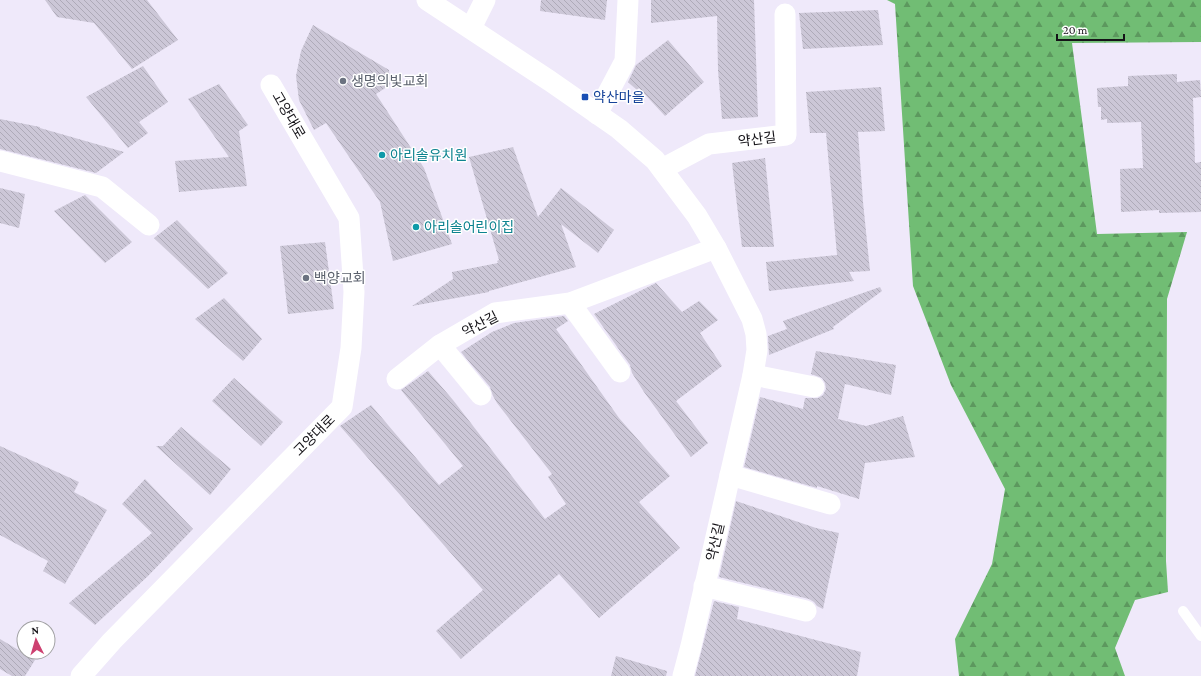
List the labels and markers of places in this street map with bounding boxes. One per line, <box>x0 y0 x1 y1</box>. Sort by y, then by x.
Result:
place label: 생명의빛교회 <box>351 73 428 89</box>
marker: 생명의빛교회 <box>338 76 348 86</box>
place label: 약산마을 <box>593 89 645 105</box>
marker: 약산마을 <box>580 92 590 102</box>
place label: 아리솔유치원 <box>390 147 467 163</box>
marker: 아리솔유치원 <box>377 150 387 160</box>
place label: 아리솔어린이집 <box>424 219 514 235</box>
marker: 아리솔어린이집 <box>411 222 421 232</box>
place label: 백양교회 <box>314 270 366 286</box>
marker: 백양교회 <box>301 273 311 283</box>

